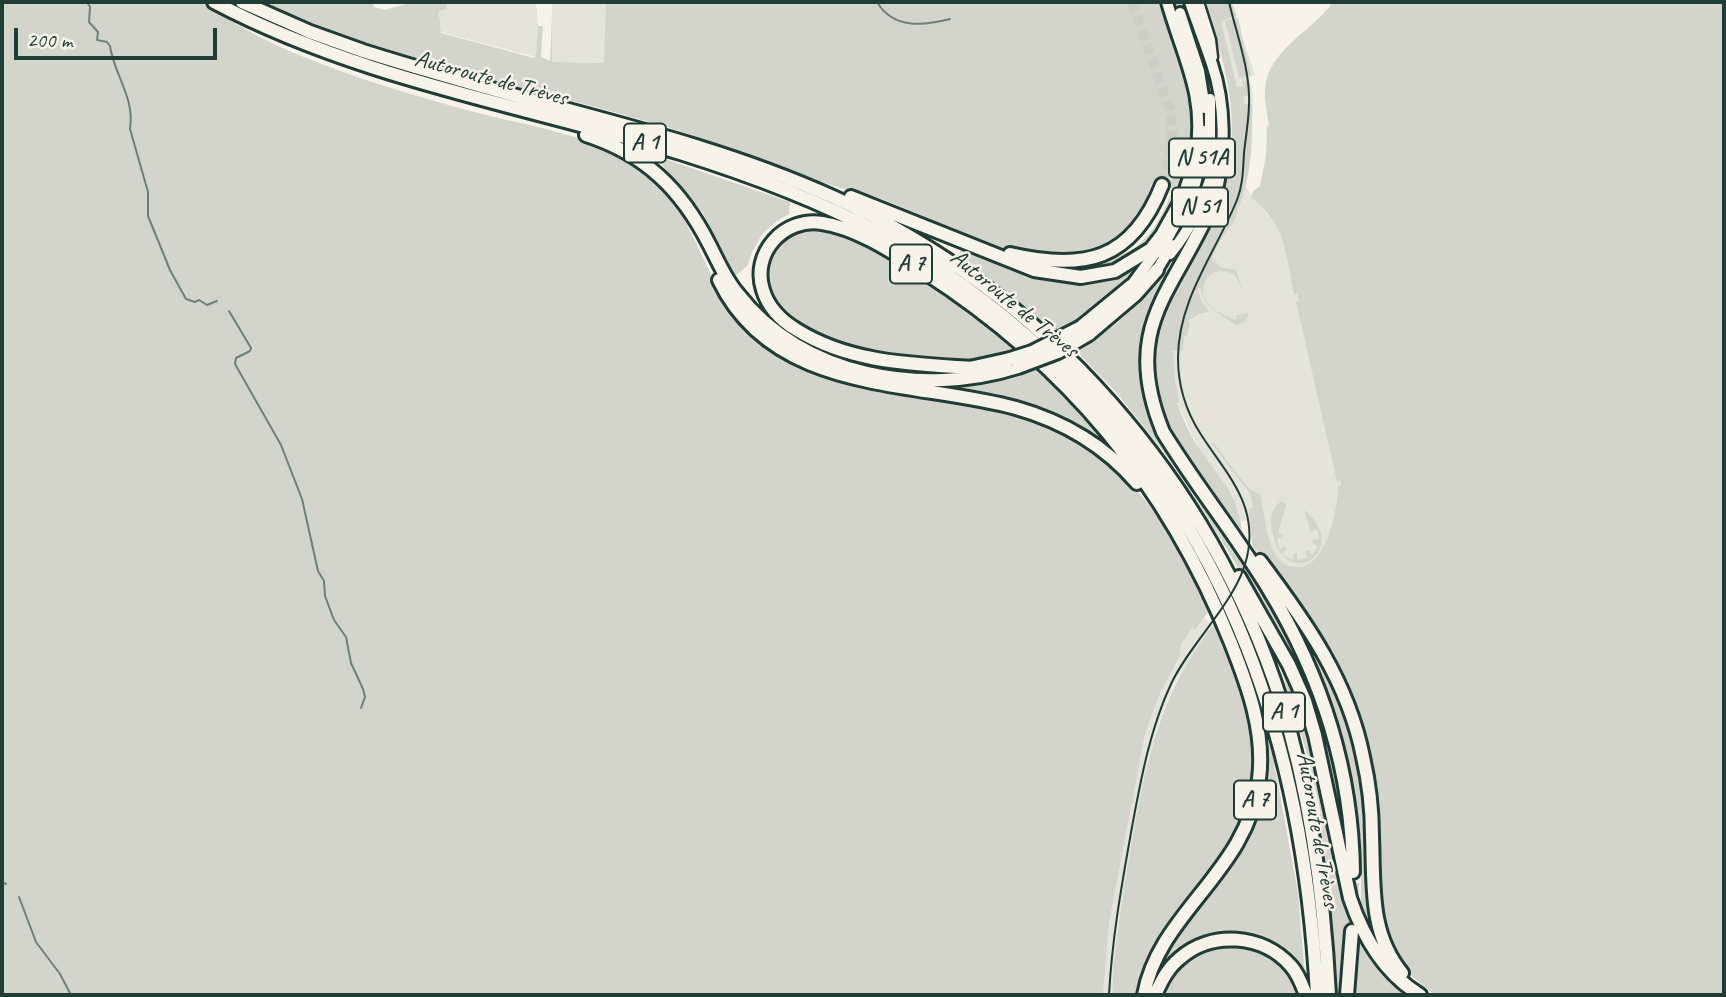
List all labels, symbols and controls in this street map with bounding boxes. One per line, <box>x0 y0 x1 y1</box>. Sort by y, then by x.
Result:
scale bar <box>18 14 220 58</box>
text: 200 m <box>27 27 72 53</box>
street label: Autoroute de Trèves <box>411 45 571 113</box>
road number: A 1 <box>624 124 666 162</box>
road number: N 51A <box>1169 139 1235 178</box>
road number: N 51 <box>1172 188 1228 227</box>
street label: Autoroute de Trèves <box>944 243 1084 365</box>
road number: A 7 <box>890 244 932 284</box>
road number: A 1 <box>1263 692 1305 732</box>
street label: Autoroute de Trèves <box>1289 750 1345 910</box>
road number: A 7 <box>1234 780 1276 820</box>

